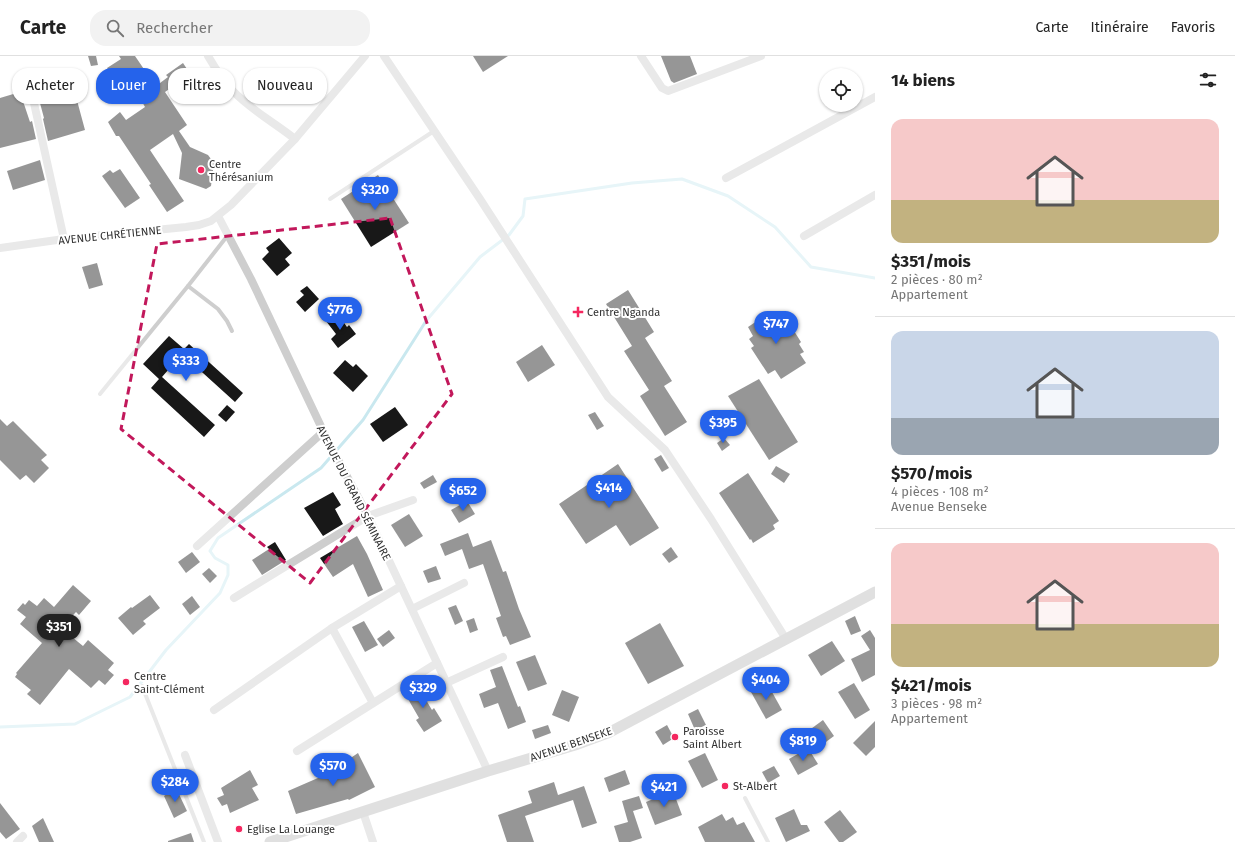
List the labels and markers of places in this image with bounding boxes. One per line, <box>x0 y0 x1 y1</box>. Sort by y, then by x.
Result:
place label: Centre Thérésanium <box>209 158 273 184</box>
marker: Centre Thérésanium <box>196 165 206 175</box>
pin: $320 <box>351 177 399 211</box>
pin: $776 <box>316 297 364 331</box>
marker: Centre Nganda <box>572 306 584 318</box>
place label: Centre Nganda <box>587 306 660 319</box>
pin: $747 <box>752 311 800 345</box>
pin: $333 <box>162 348 210 382</box>
pin: $395 <box>699 410 747 444</box>
pin: $414 <box>585 475 633 509</box>
pin: $652 <box>439 478 487 512</box>
pin: $351 <box>35 614 83 648</box>
pin: $404 <box>742 667 790 701</box>
place label: Centre Saint-Clément <box>134 670 205 696</box>
pin: $329 <box>399 675 447 709</box>
marker: Centre Saint-Clément <box>121 677 131 687</box>
place label: Paroisse Saint Albert <box>683 725 742 751</box>
pin: $819 <box>779 728 827 762</box>
marker: Paroisse Saint Albert <box>670 732 680 742</box>
pin: $570 <box>309 753 357 787</box>
pin: $284 <box>151 769 199 803</box>
pin: $421 <box>640 774 688 808</box>
place label: St-Albert <box>733 780 777 793</box>
marker: St-Albert <box>720 781 730 791</box>
place label: Eglise La Louange <box>247 823 335 836</box>
marker: Eglise La Louange <box>234 824 244 834</box>

